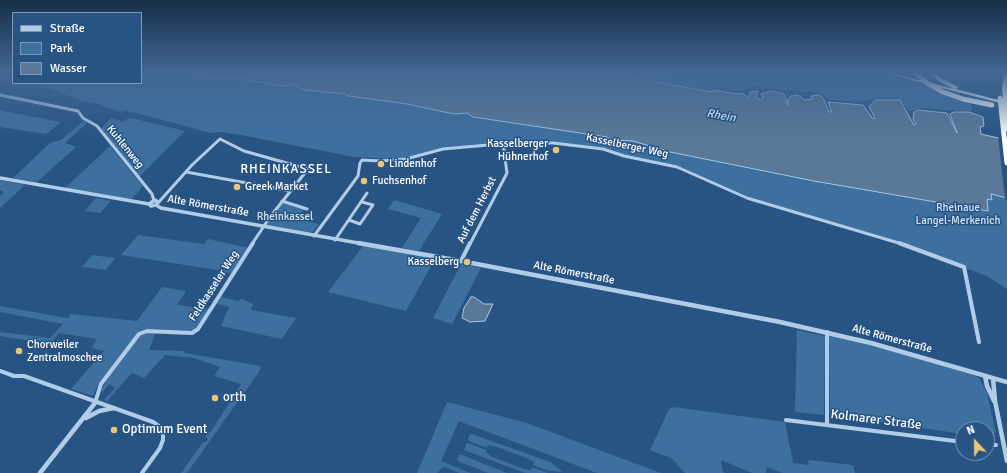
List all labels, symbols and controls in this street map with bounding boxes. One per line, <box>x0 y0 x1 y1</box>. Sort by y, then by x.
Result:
legend <box>12 12 142 84</box>
text: Straße <box>50 21 85 36</box>
text: Park <box>50 41 73 56</box>
text: Wasser <box>50 61 87 76</box>
water label: Rhein <box>705 106 737 126</box>
street label: Kuhlenweg <box>104 123 146 171</box>
street label: Kasselberger Weg <box>585 131 669 161</box>
place label: Kasselberger Hühnerhof <box>487 137 548 163</box>
marker: Kasselberger Hühnerhof <box>551 145 561 155</box>
place label: Lindenhof <box>389 157 436 171</box>
marker: Lindenhof <box>376 159 386 169</box>
district label: RHEINKASSEL <box>240 162 332 178</box>
place label: Fuchsenhof <box>372 174 426 188</box>
street label: Auf dem Herbst <box>455 175 499 245</box>
marker: Fuchsenhof <box>359 176 369 186</box>
place label: Greek Market <box>245 180 308 194</box>
marker: Greek Market <box>232 182 242 192</box>
street label: Alte Römerstraße <box>166 192 250 220</box>
park label: Rheinaue Langel-Merkenich <box>916 201 1000 227</box>
park label: Rheinkassel <box>257 210 313 224</box>
street label: Feldkasseler Weg <box>186 248 242 324</box>
place label: Kasselberg <box>407 255 459 269</box>
marker: Kasselberg <box>462 257 472 267</box>
street label: Alte Römerstraße <box>532 259 616 287</box>
street label: Alte Römerstraße <box>850 322 934 356</box>
place label: Chorweiler Zentralmoschee <box>27 338 103 364</box>
marker: Chorweiler Zentralmoschee <box>14 346 24 356</box>
place label: orth <box>223 390 246 406</box>
marker: orth <box>210 393 220 403</box>
street label: Kolmarer Straße <box>830 407 922 433</box>
north arrow <box>955 421 995 461</box>
place label: Optimum Event <box>122 422 207 438</box>
text: N <box>965 423 977 438</box>
marker: Optimum Event <box>109 425 119 435</box>

